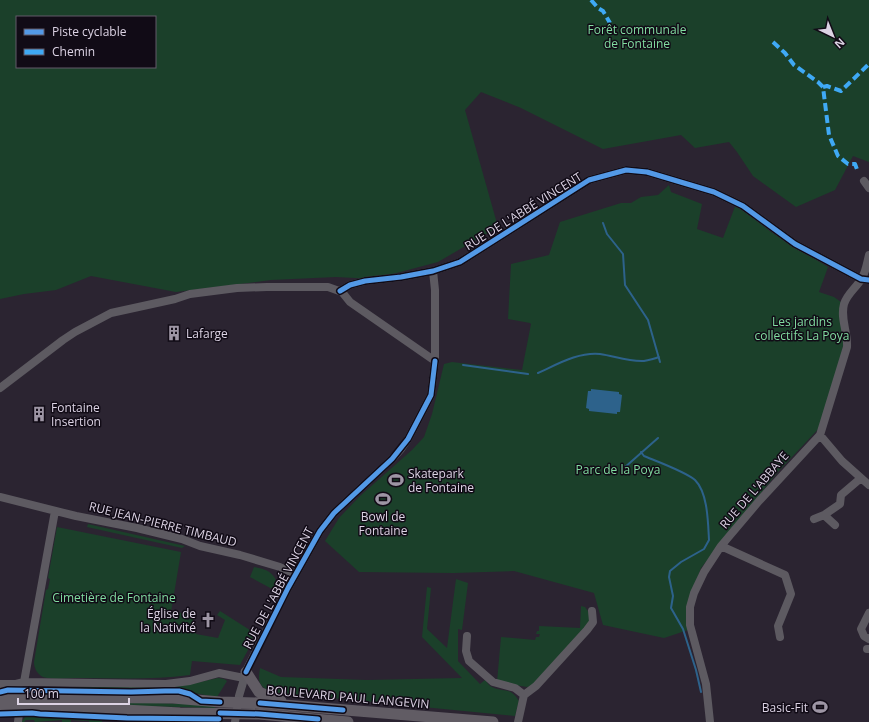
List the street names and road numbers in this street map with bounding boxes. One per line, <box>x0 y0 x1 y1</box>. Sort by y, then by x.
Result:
street label: RUE DE L'ABBÉ VINCENT <box>461 168 585 254</box>
street label: RUE DE L'ABBAYE <box>716 448 792 532</box>
street label: RUE JEAN-PIERRE TIMBAUD <box>87 497 239 551</box>
street label: RUE DE L'ABBÉ VINCENT <box>239 524 318 652</box>
street label: BOULEVARD PAUL LANGEVIN <box>266 681 430 713</box>

